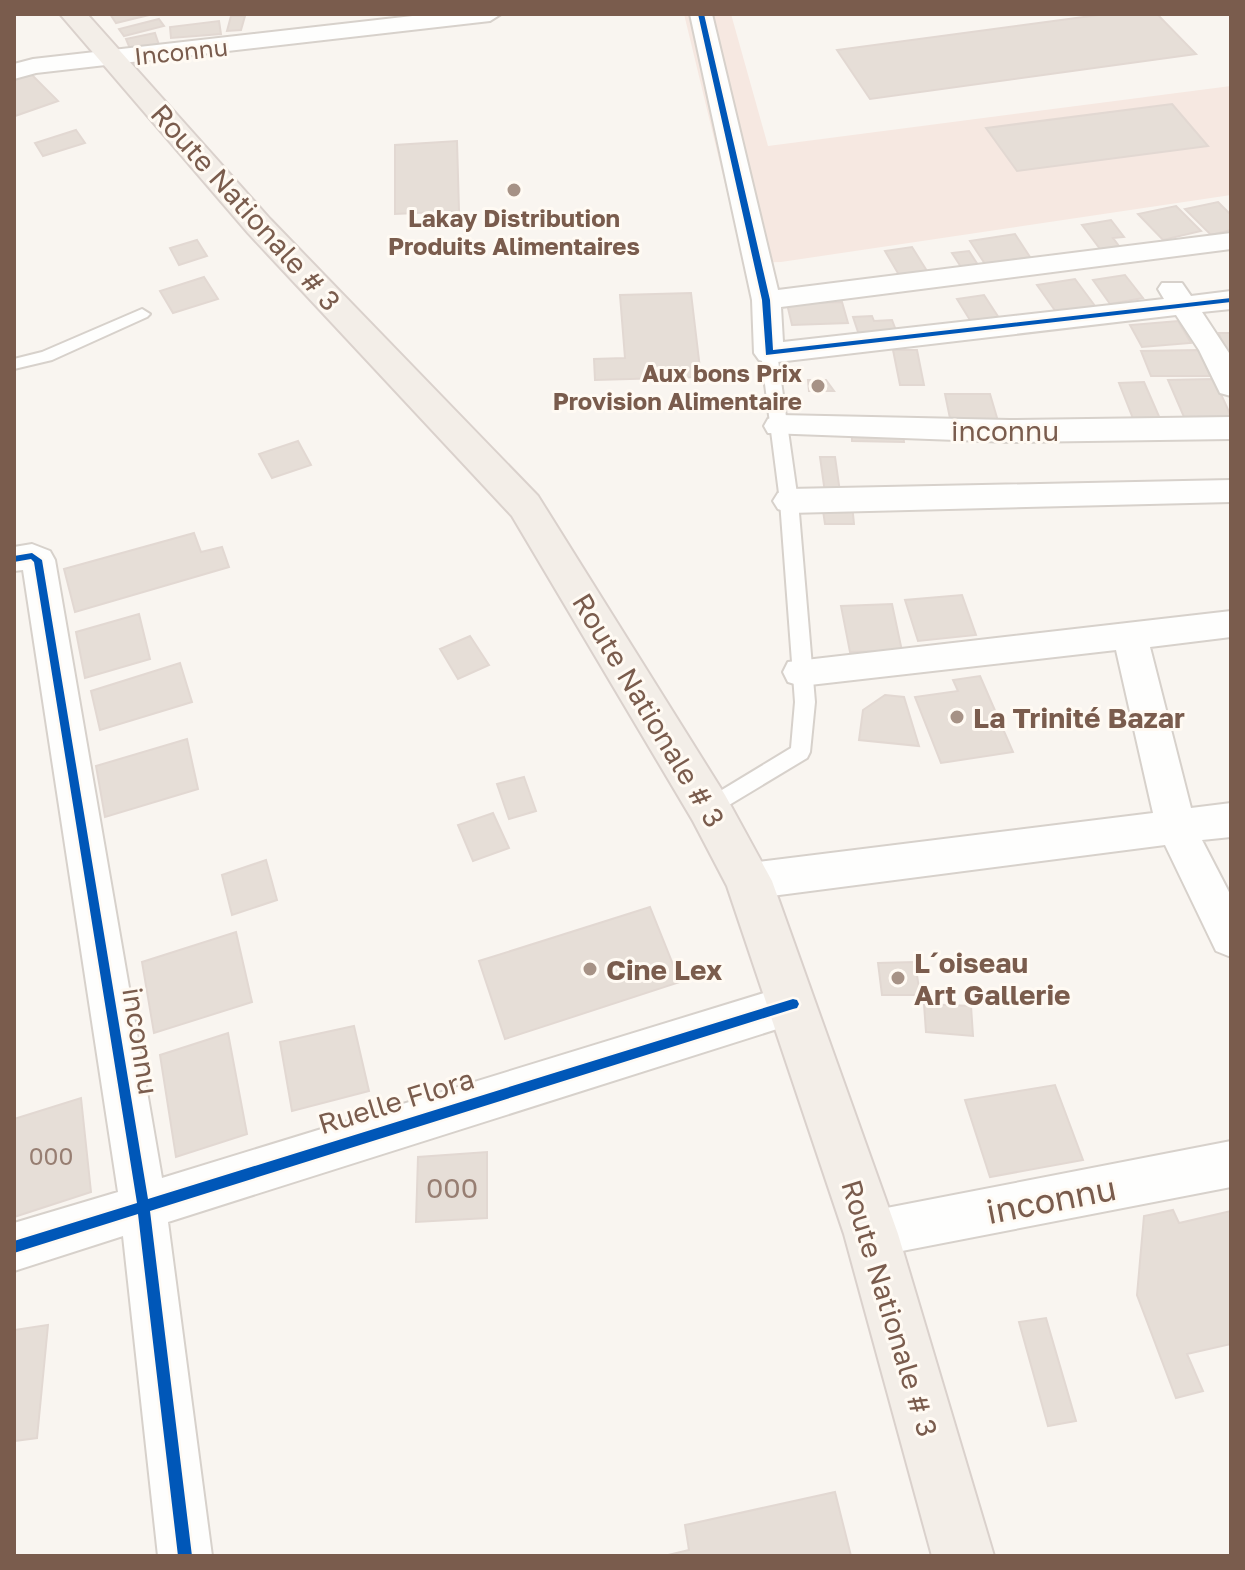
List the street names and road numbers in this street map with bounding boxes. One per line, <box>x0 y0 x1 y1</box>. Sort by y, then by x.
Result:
street label: Inconnu <box>133 32 229 70</box>
street label: Route Nationale # 3 <box>145 97 347 317</box>
street label: inconnu <box>951 414 1059 447</box>
street label: Route Nationale # 3 <box>566 587 732 833</box>
street label: inconnu <box>116 985 166 1097</box>
street label: Ruelle Flora <box>314 1062 478 1140</box>
street label: inconnu <box>983 1167 1119 1231</box>
street label: Route Nationale # 3 <box>835 1176 945 1440</box>

